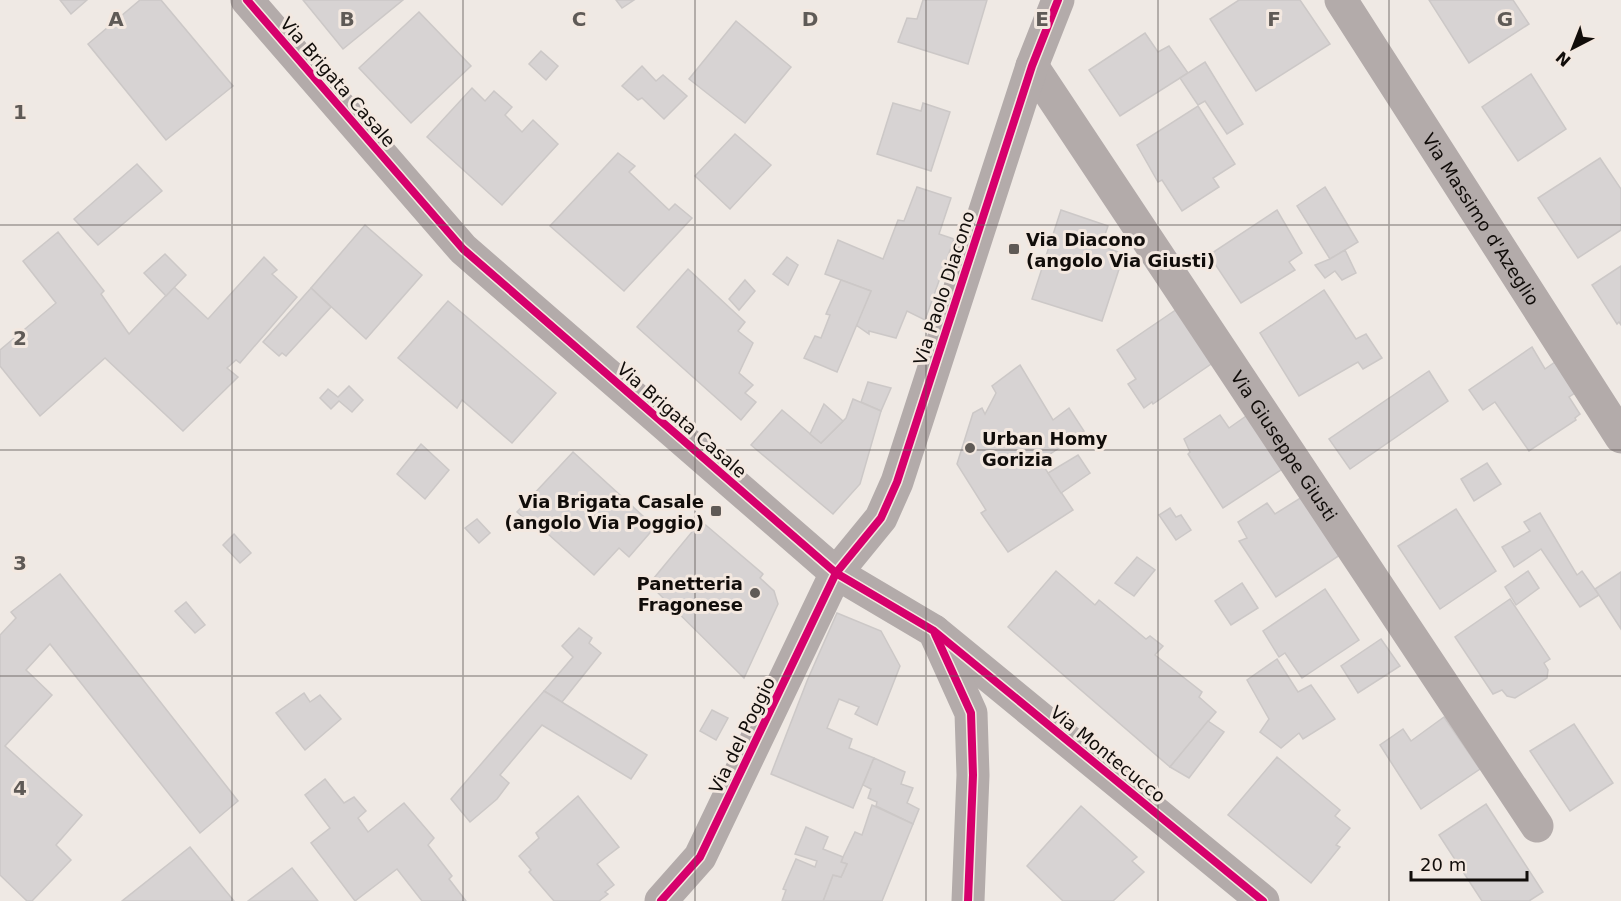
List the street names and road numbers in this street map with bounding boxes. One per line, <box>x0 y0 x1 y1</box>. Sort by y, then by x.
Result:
street label: Via Brigata Casale <box>276 13 400 151</box>
street label: Via Massimo d'Azeglio <box>1418 129 1544 309</box>
street label: Via Paolo Diacono <box>909 208 979 368</box>
street label: Via Brigata Casale <box>613 358 751 482</box>
street label: Via Giuseppe Giusti <box>1227 367 1342 525</box>
street label: Via del Poggio <box>705 673 779 797</box>
street label: Via Montecucco <box>1046 701 1170 807</box>

